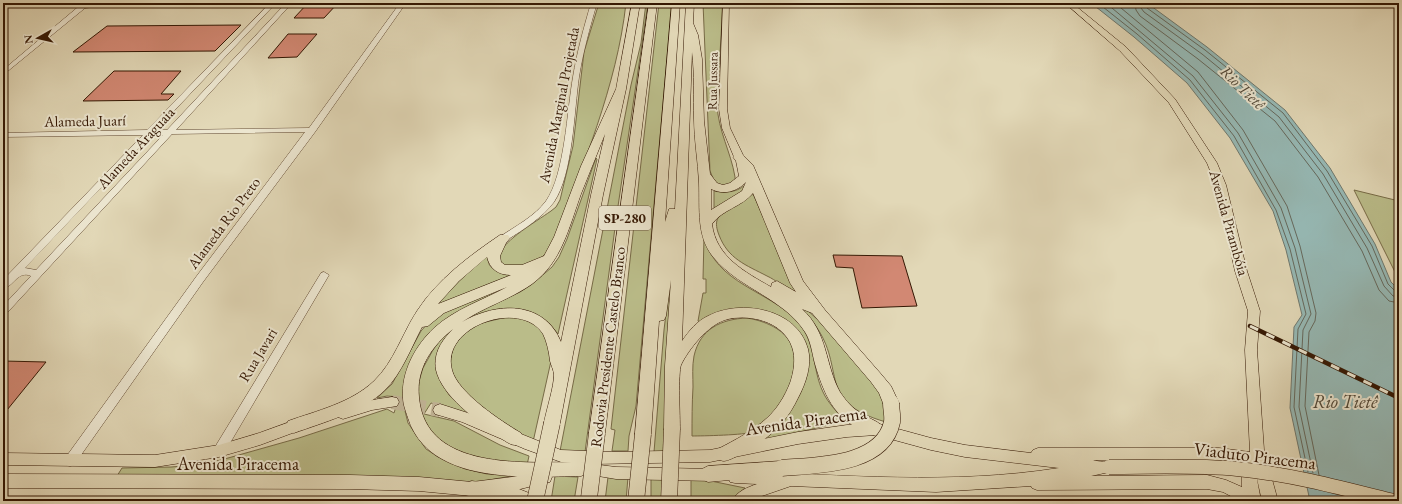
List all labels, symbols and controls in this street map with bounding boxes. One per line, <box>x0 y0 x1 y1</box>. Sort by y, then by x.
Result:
north arrow <box>18 18 58 58</box>
street label: Avenida Marginal Projetada <box>534 25 583 186</box>
text: N <box>21 34 36 45</box>
street label: Rua Jussara <box>703 51 722 110</box>
water label: Rio Tietê <box>1216 61 1271 115</box>
street label: Alameda Araguaia <box>92 103 179 193</box>
street label: Alameda Juarí <box>43 110 126 131</box>
street label: Avenida Pirambóia <box>1205 167 1254 278</box>
street label: Alameda Rio Preto <box>182 173 264 273</box>
road number: SP-280 <box>599 206 651 230</box>
street label: Rodovia Presidente Castelo Branco <box>586 246 629 448</box>
street label: Rua Javari <box>234 324 281 385</box>
water label: Rio Tietê <box>1313 389 1379 414</box>
street label: Avenida Piracema <box>743 401 869 441</box>
street label: Viaduto Piracema <box>1193 437 1318 475</box>
street label: Avenida Piracema <box>176 452 300 475</box>

